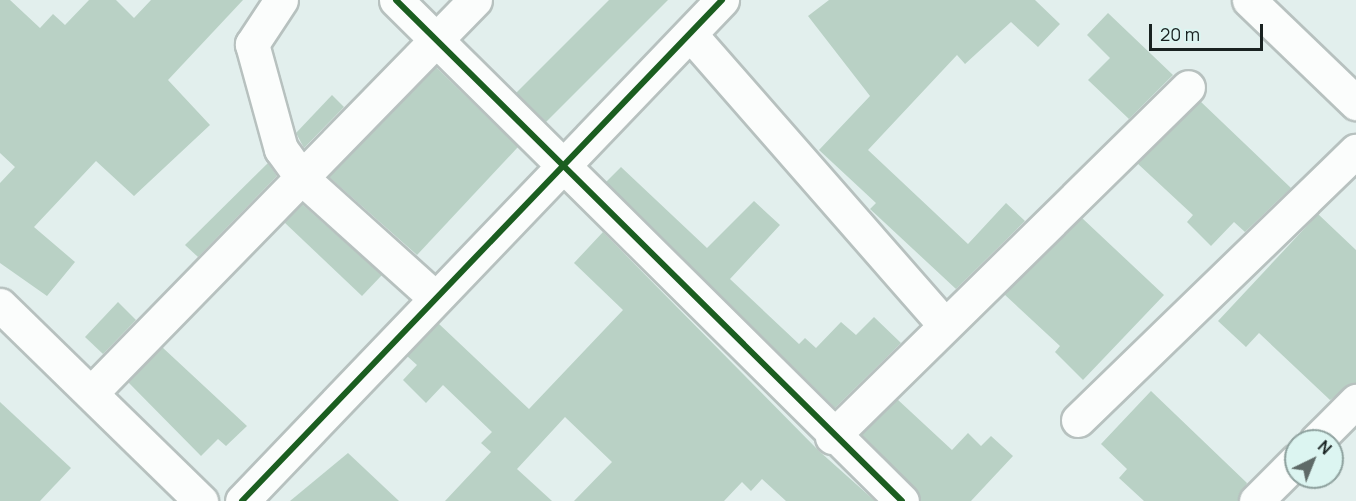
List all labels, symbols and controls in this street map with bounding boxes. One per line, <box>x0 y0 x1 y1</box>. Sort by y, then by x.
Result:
scale bar <box>1152 12 1266 50</box>
text: 20 m <box>1160 22 1200 46</box>
north arrow <box>1284 429 1344 489</box>
text: N <box>1313 435 1337 459</box>

